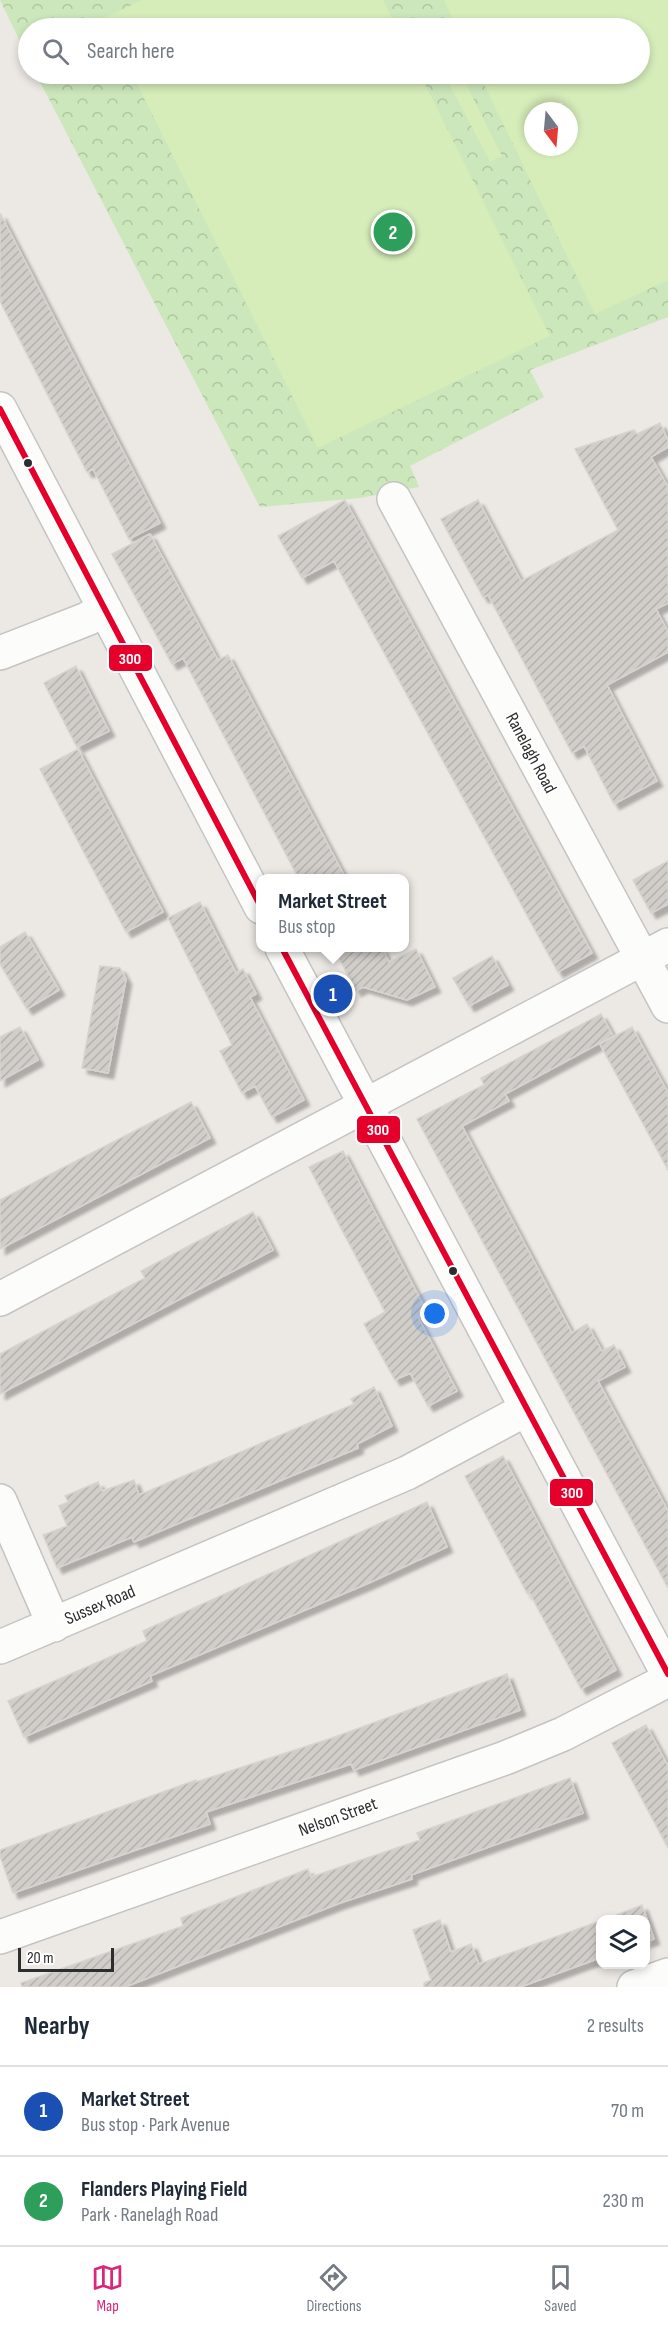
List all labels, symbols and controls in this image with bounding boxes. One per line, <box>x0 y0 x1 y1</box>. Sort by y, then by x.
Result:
search box <box>18 18 650 84</box>
icon: search <box>39 35 72 68</box>
text: Search here <box>87 38 174 65</box>
north arrow <box>524 102 578 156</box>
pin: 2 <box>374 210 412 254</box>
unlabelled marker <box>22 457 34 469</box>
line badge: 300 <box>108 644 153 672</box>
text: 300 <box>119 650 141 669</box>
street label: Ranelagh Road <box>501 709 561 797</box>
popup <box>256 874 409 952</box>
text: Market Street <box>278 888 387 915</box>
text: Bus stop <box>278 915 336 939</box>
pin: 1 <box>314 972 352 1016</box>
line badge: 300 <box>356 1115 401 1144</box>
text: 300 <box>367 1121 389 1140</box>
unlabelled marker <box>447 1265 459 1277</box>
your location <box>420 1299 449 1328</box>
line badge: 300 <box>549 1478 594 1507</box>
text: 300 <box>561 1484 583 1503</box>
street label: Sussex Road <box>62 1581 138 1629</box>
street label: Nelson Street <box>296 1793 381 1841</box>
map controls <box>596 1915 650 1969</box>
button: layers <box>596 1915 650 1969</box>
scale bar <box>18 1945 114 1972</box>
text: 20 m <box>27 1949 54 1968</box>
text: Nearby <box>24 2011 90 2042</box>
text: 2 results <box>587 2014 644 2038</box>
text: Market Street <box>81 2086 189 2113</box>
text: 1 <box>40 2099 47 2123</box>
text: 70 m <box>611 2099 644 2123</box>
text: Bus stop · Park Avenue <box>81 2113 230 2137</box>
text: Flanders Playing Field <box>81 2176 247 2203</box>
text: 2 <box>39 2189 48 2213</box>
text: 230 m <box>602 2189 644 2213</box>
text: Park · Ranelagh Road <box>81 2203 218 2227</box>
tab: Map <box>91 2261 124 2316</box>
tab: Directions <box>306 2261 362 2316</box>
tab: Saved <box>544 2261 577 2316</box>

